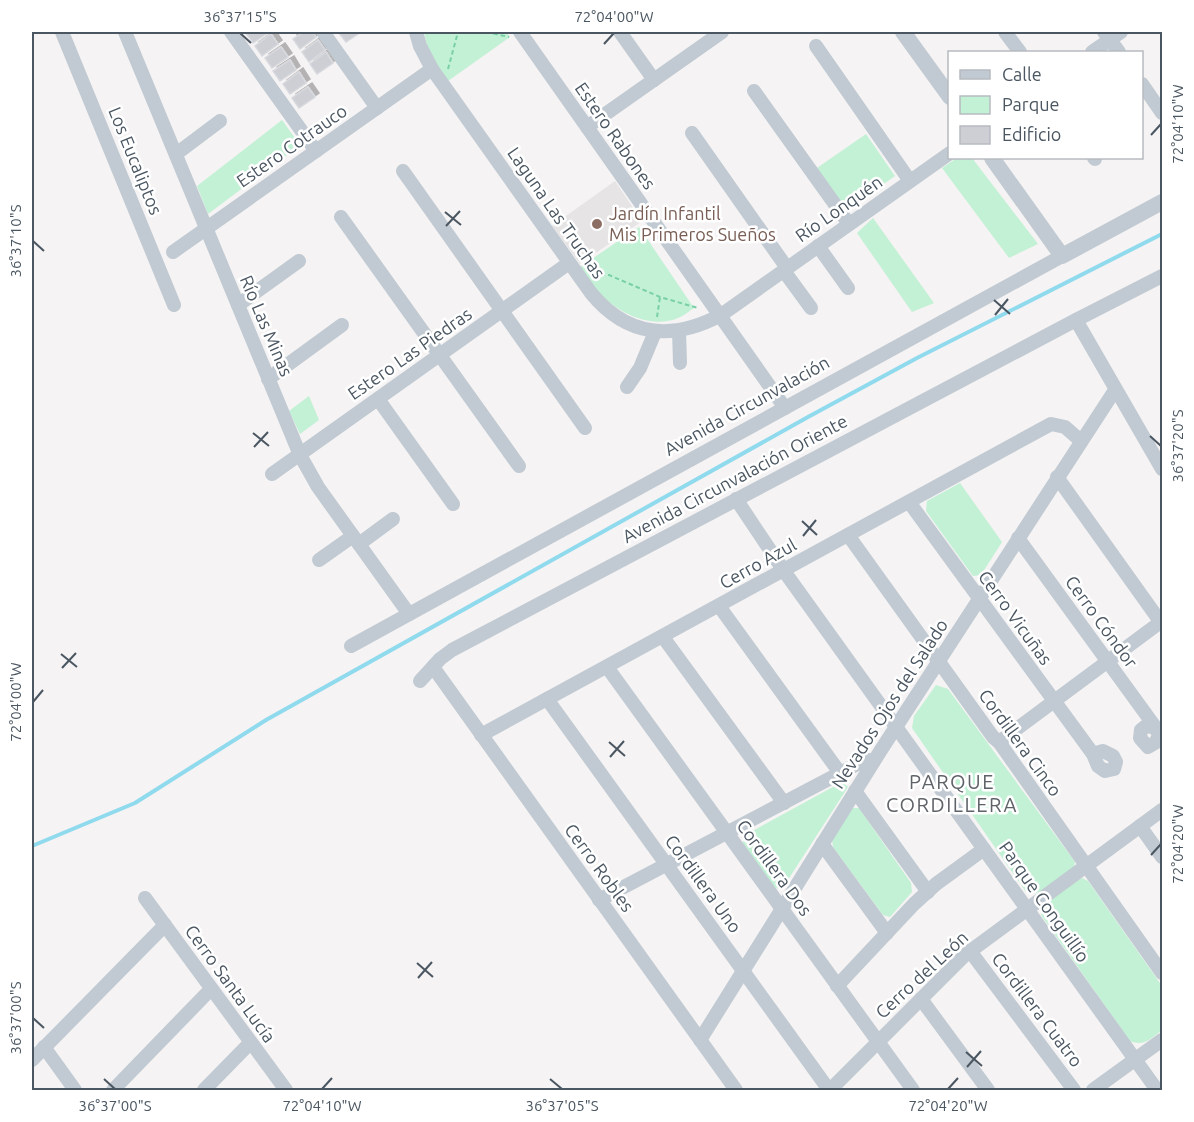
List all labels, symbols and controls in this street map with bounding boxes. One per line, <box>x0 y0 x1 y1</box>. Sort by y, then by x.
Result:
text: 36°37'15"S <box>203 8 277 25</box>
text: 72°04'00"W <box>574 8 654 25</box>
legend <box>948 51 1143 159</box>
text: Calle <box>1002 64 1042 84</box>
street label: Estero Rabones <box>572 78 660 193</box>
text: 72°04'10"W <box>1169 84 1186 164</box>
text: Parque <box>1002 94 1059 114</box>
street label: Estero Cotrauco <box>232 100 350 191</box>
street label: Los Eucaliptos <box>105 104 167 218</box>
text: Edificio <box>1002 124 1061 144</box>
street label: Laguna Las Truchas <box>504 143 610 282</box>
street label: Río Lonquén <box>791 171 886 245</box>
place label: Jardín Infantil Mis Primeros Sueños <box>609 203 776 244</box>
text: 36°37'10"S <box>7 204 24 278</box>
marker: Jardín Infantil Mis Primeros Sueños <box>590 217 604 231</box>
street label: Río Las Minas <box>237 272 297 379</box>
street label: Estero Las Piedras <box>344 303 475 403</box>
street label: Avenida Circunvalación <box>661 351 832 459</box>
text: 36°37'20"S <box>1169 409 1186 483</box>
street label: Avenida Circunvalación Oriente <box>619 410 850 546</box>
street label: Cerro Azul <box>716 534 800 592</box>
street label: Cerro Vicuñas <box>975 566 1057 669</box>
street label: Cerro Cóndor <box>1062 571 1142 671</box>
street label: Nevados Ojos del Salado <box>827 615 951 792</box>
text: 72°04'00"W <box>7 662 24 742</box>
street label: Cordillera Cinco <box>975 685 1066 800</box>
district label: PARQUE CORDILLERA <box>886 770 1018 816</box>
text: 72°04'20"W <box>1169 804 1186 884</box>
street label: Cordillera Dos <box>733 815 816 919</box>
street label: Cerro Robles <box>561 819 639 915</box>
street label: Cordillera Uno <box>662 831 746 936</box>
street label: Parque Conguillío <box>996 837 1094 966</box>
street label: Cerro Santa Lucía <box>182 921 280 1046</box>
street label: Cerro del León <box>871 927 971 1022</box>
street label: Cordillera Cuatro <box>988 948 1087 1070</box>
text: 36°37'00"S <box>7 981 24 1055</box>
text: 36°37'00"S <box>78 1097 152 1114</box>
text: 72°04'10"W <box>282 1097 362 1114</box>
text: 36°37'05"S <box>525 1097 599 1114</box>
text: 72°04'20"W <box>908 1097 988 1114</box>

